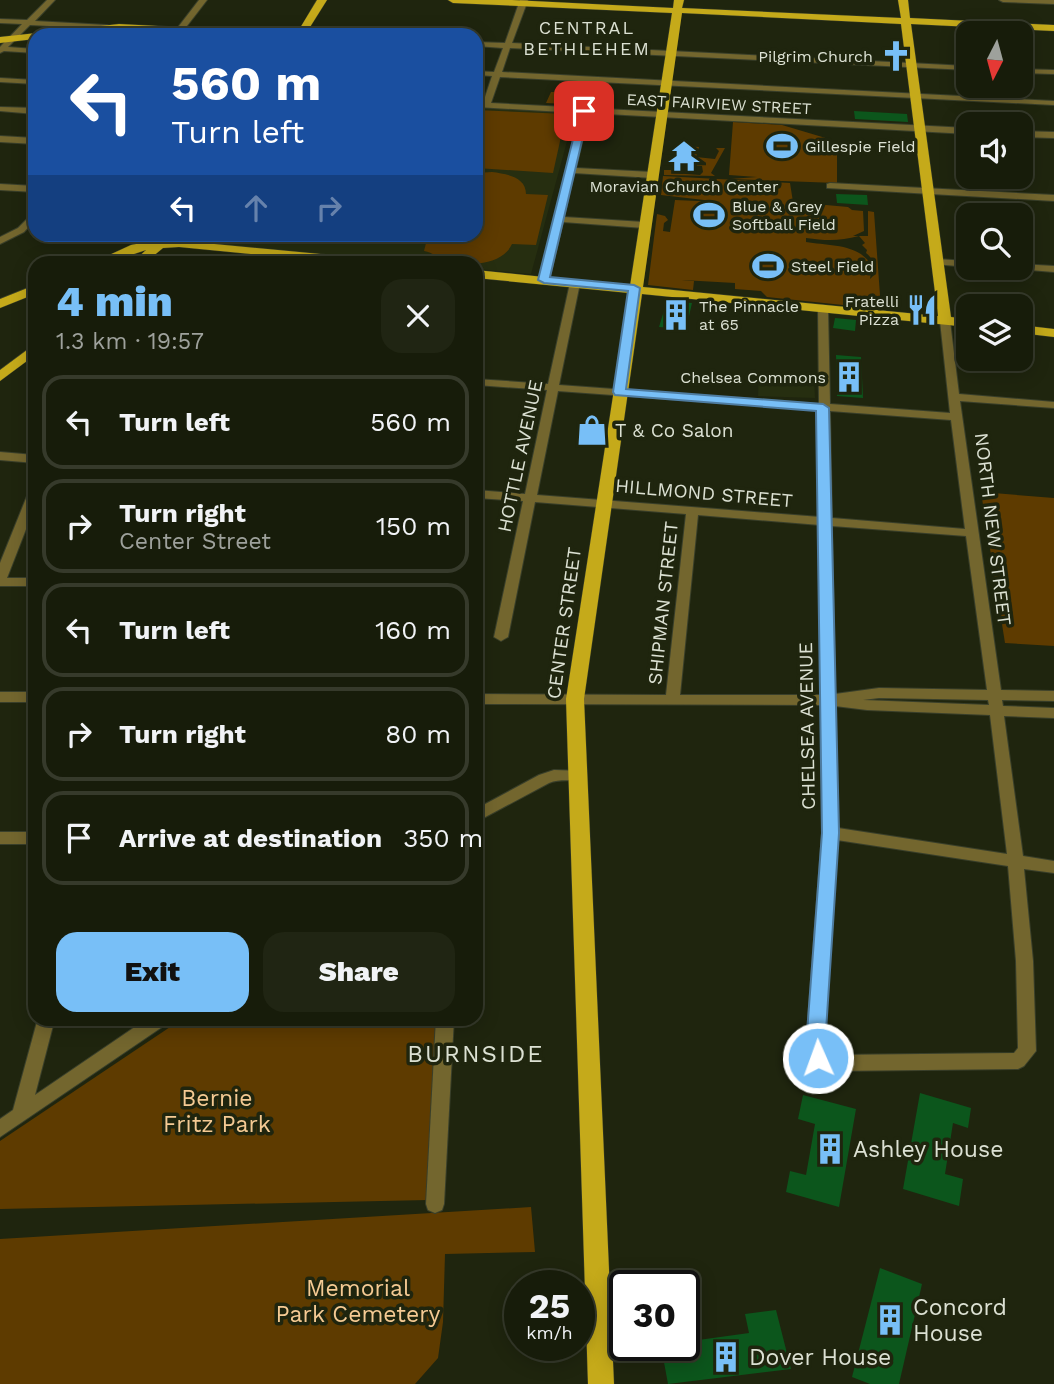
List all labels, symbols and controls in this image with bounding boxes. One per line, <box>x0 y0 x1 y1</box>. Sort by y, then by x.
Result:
district label: CENTRAL BETHLEHEM <box>523 17 651 59</box>
north arrow <box>956 21 1032 98</box>
map controls <box>956 21 1033 371</box>
church icon: Pilgrim Church <box>879 39 913 73</box>
place label: Pilgrim Church <box>758 47 873 66</box>
text: 560 m <box>171 54 321 112</box>
icon: left <box>56 56 147 147</box>
pin <box>554 81 614 141</box>
street label: EAST FAIRVIEW STREET <box>626 90 812 118</box>
icon: arrive <box>565 92 603 130</box>
button: sound <box>956 112 1033 189</box>
text: Turn left <box>171 113 304 151</box>
sports icon: Gillespie Field <box>765 129 799 163</box>
place label: Gillespie Field <box>805 137 915 156</box>
temple icon: Moravian Church Center <box>667 139 701 173</box>
place label: Moravian Church Center <box>589 177 779 196</box>
icon: left <box>164 189 202 227</box>
icon: ahead <box>237 189 275 227</box>
icon: right <box>310 189 348 227</box>
place label: Blue & Grey Softball Field <box>732 197 836 234</box>
sports icon: Blue & Grey Softball Field <box>692 198 726 232</box>
button: search <box>956 203 1033 280</box>
sports icon: Steel Field <box>751 249 785 283</box>
place label: Steel Field <box>791 257 874 276</box>
text: 4 min <box>56 277 173 326</box>
button: close <box>381 279 455 353</box>
place label: Fratelli Pizza <box>845 292 899 329</box>
restaurant icon: Fratelli Pizza <box>905 293 939 327</box>
button: layers <box>956 294 1033 371</box>
place label: The Pinnacle at 65 <box>699 297 799 334</box>
building icon: The Pinnacle at 65 <box>659 298 693 332</box>
text: 1.3 km · 19:57 <box>56 328 204 355</box>
building icon: Chelsea Commons <box>832 360 866 394</box>
place label: Chelsea Commons <box>680 368 826 387</box>
street label: HOTTLE AVENUE <box>493 378 547 534</box>
icon: left <box>60 403 98 441</box>
text: Turn left <box>119 407 230 437</box>
text: 560 m <box>370 407 451 437</box>
shop icon: T & Co Salon <box>575 413 609 447</box>
place label: T & Co Salon <box>615 419 733 442</box>
street label: NORTH NEW STREET <box>970 431 1016 627</box>
street label: HILLMOND STREET <box>614 474 794 512</box>
text: Turn right <box>119 498 246 528</box>
icon: right <box>60 507 98 545</box>
text: 150 m <box>376 511 451 541</box>
street label: SHIPMAN STREET <box>643 520 683 686</box>
text: Center Street <box>119 528 271 555</box>
street label: CENTER STREET <box>542 546 586 700</box>
icon: left <box>60 611 98 649</box>
text: Turn left <box>119 615 230 645</box>
text: 160 m <box>375 615 451 645</box>
street label: CHELSEA AVENUE <box>794 642 820 810</box>
icon: right <box>60 715 98 753</box>
text: Turn right <box>119 719 246 749</box>
text: 80 m <box>385 719 451 749</box>
icon: arrive <box>60 819 98 857</box>
text: Arrive at destination <box>119 823 382 853</box>
text: 350 m <box>403 823 483 853</box>
button: Exit <box>56 932 249 1012</box>
button: Share <box>263 932 455 1012</box>
position arrow <box>781 1021 855 1095</box>
district label: BURNSIDE <box>407 1040 545 1068</box>
park label: Bernie Fritz Park <box>163 1085 271 1138</box>
building icon: Ashley House <box>813 1132 847 1166</box>
place label: Ashley House <box>853 1136 1003 1163</box>
speed limit sign: 30 <box>609 1270 700 1361</box>
park label: Memorial Park Cemetery <box>276 1275 441 1328</box>
text: 25 <box>529 1285 570 1327</box>
place label: Concord House <box>913 1294 1007 1347</box>
building icon: Concord House <box>873 1303 907 1337</box>
text: km/h <box>526 1322 573 1343</box>
building icon: Dover House <box>709 1340 743 1374</box>
place label: Dover House <box>749 1344 891 1371</box>

